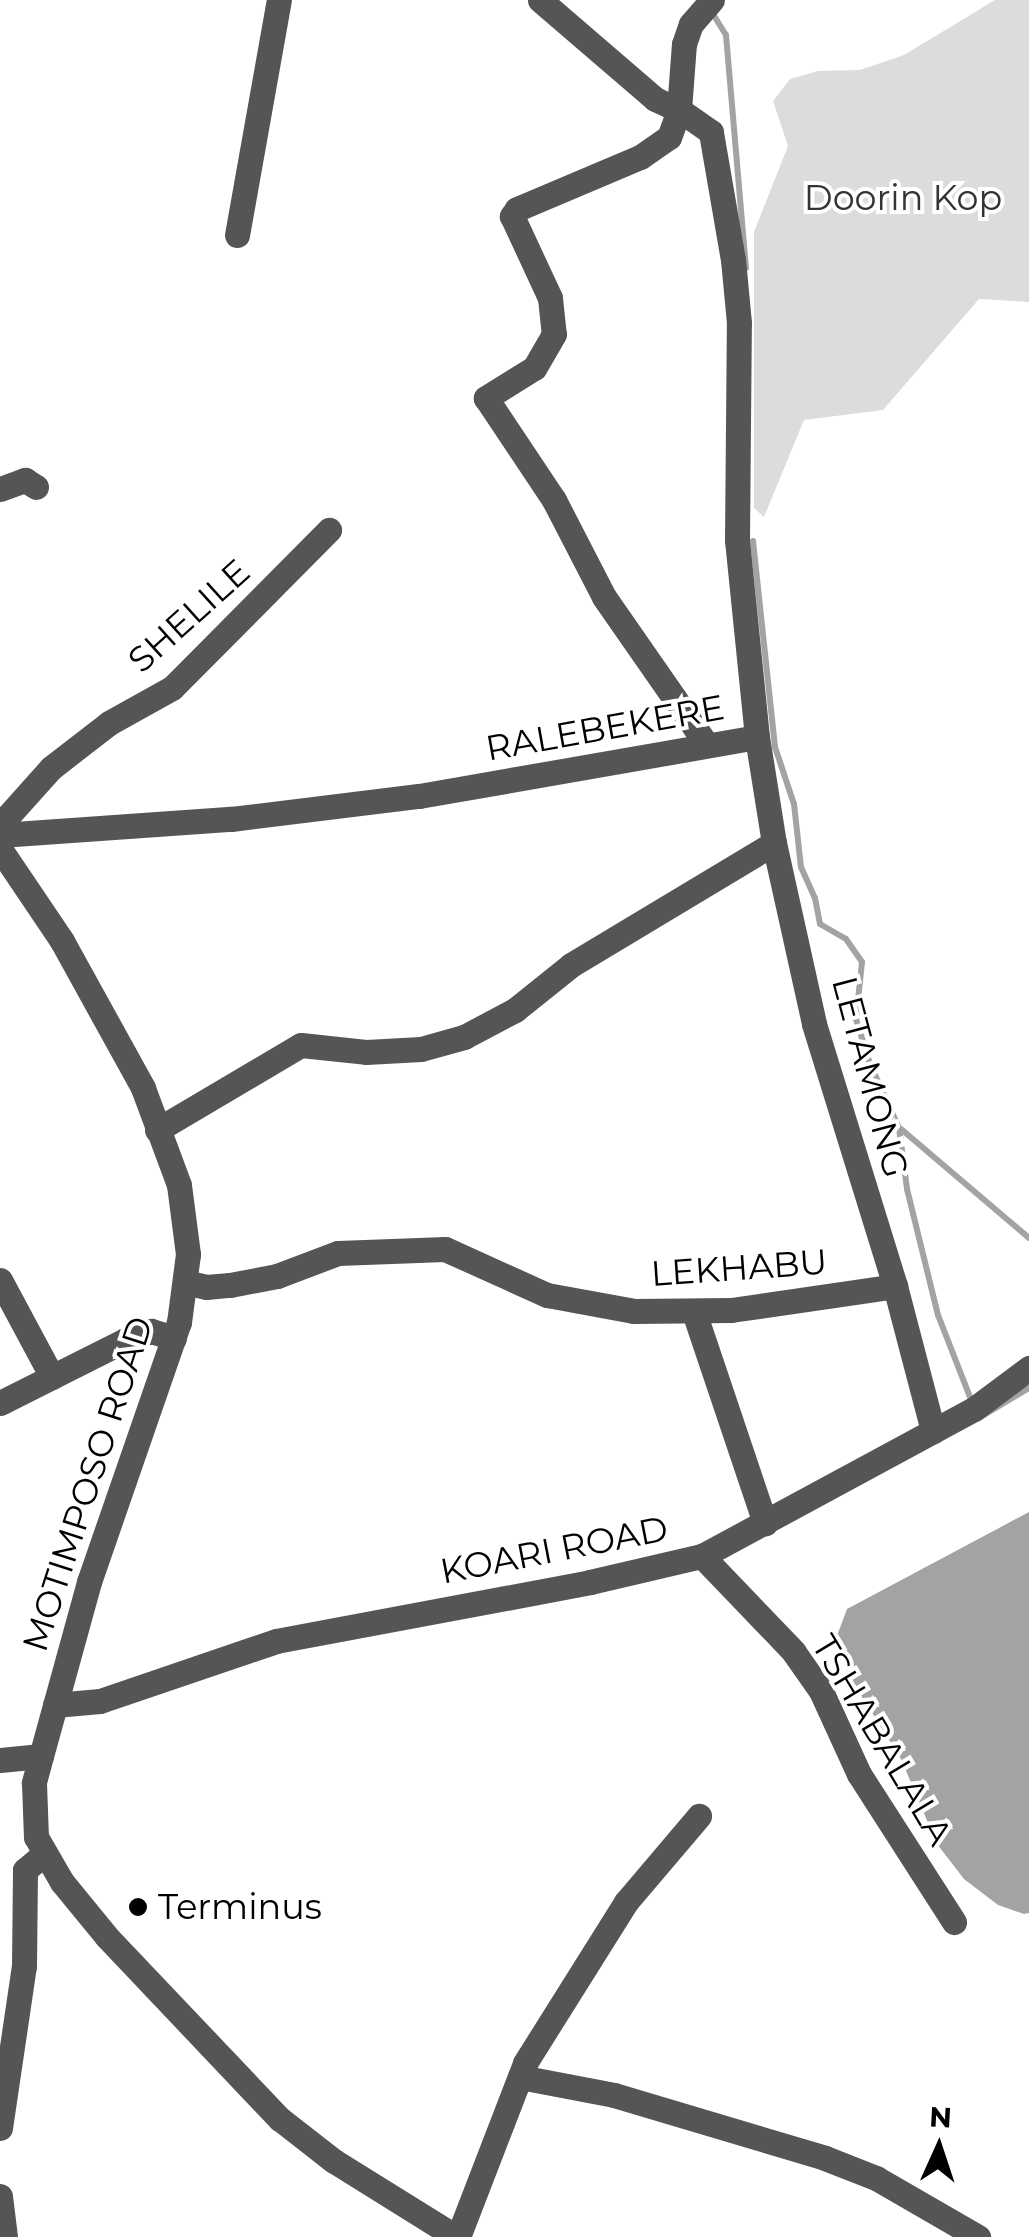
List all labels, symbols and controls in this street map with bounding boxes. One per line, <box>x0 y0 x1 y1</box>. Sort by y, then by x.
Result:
park label: Doorin Kop <box>804 177 1002 219</box>
street label: SHELILE <box>120 551 258 681</box>
street label: RALEBEKERE <box>483 686 727 770</box>
street label: LETAMONG <box>823 972 917 1182</box>
street label: LEKHABU <box>649 1241 829 1295</box>
street label: MOTIMPOSO ROAD <box>14 1311 162 1657</box>
street label: KOARI ROAD <box>437 1507 671 1593</box>
street label: TSHABALALA <box>803 1627 961 1853</box>
place label: Terminus <box>158 1886 322 1928</box>
marker: Terminus <box>127 1896 149 1918</box>
north arrow <box>889 2097 989 2197</box>
text: N <box>928 2099 953 2135</box>

